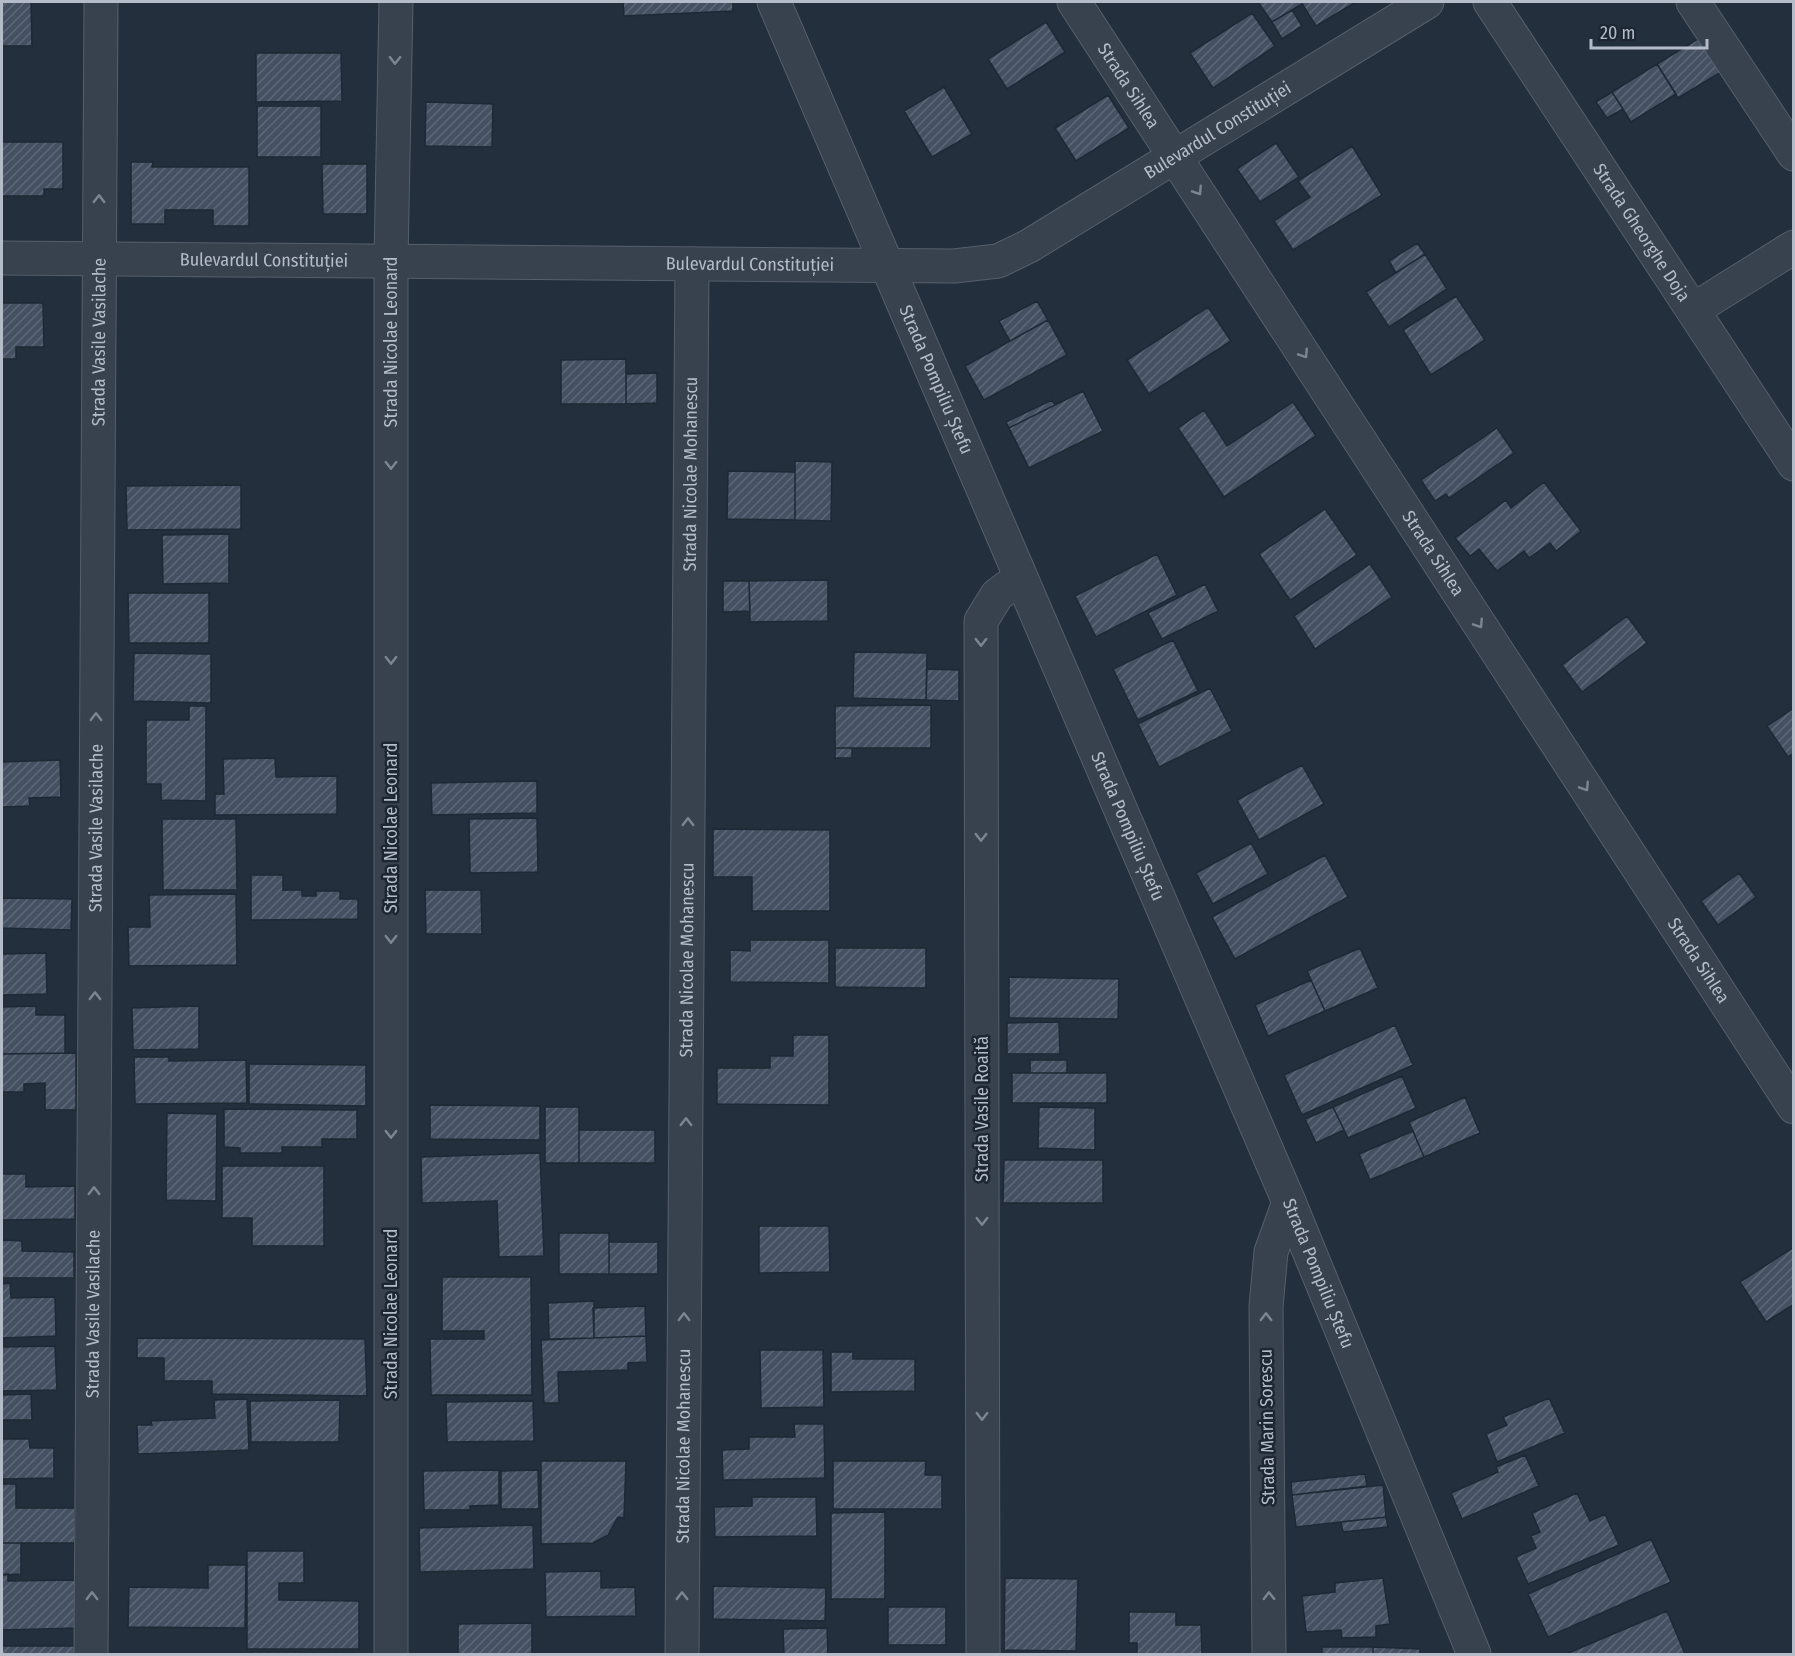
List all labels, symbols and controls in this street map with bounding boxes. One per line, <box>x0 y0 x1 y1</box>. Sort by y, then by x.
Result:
scale bar <box>1591 12 1706 50</box>
text: 20 m <box>1600 22 1635 44</box>
street label: Strada Sihlea <box>1093 39 1164 133</box>
one-way arrow <box>389 55 401 64</box>
street label: Bulevardul Constituției <box>1140 77 1295 184</box>
street label: Strada Gheorghe Doja <box>1588 159 1695 306</box>
one-way arrow <box>1191 185 1203 195</box>
one-way arrow <box>93 194 105 203</box>
street label: Bulevardul Constituției <box>180 248 348 272</box>
street label: Bulevardul Constituției <box>666 253 834 276</box>
street label: Strada Nicolae Leonard <box>380 257 402 427</box>
street label: Strada Vasile Vasilache <box>87 258 110 426</box>
street label: Strada Pompiliu Ștefu <box>894 302 978 457</box>
one-way arrow <box>1297 348 1308 359</box>
street label: Strada Nicolae Mohanescu <box>679 377 702 571</box>
one-way arrow <box>385 461 397 470</box>
street label: Strada Sihlea <box>1397 507 1469 600</box>
one-way arrow <box>1472 617 1483 628</box>
one-way arrow <box>975 638 987 647</box>
one-way arrow <box>385 656 397 665</box>
one-way arrow <box>90 713 102 722</box>
street label: Strada Nicolae Leonard <box>380 743 402 913</box>
street label: Strada Vasile Vasilache <box>84 744 108 912</box>
street label: Strada Pompiliu Ștefu <box>1086 749 1169 904</box>
one-way arrow <box>1578 781 1590 791</box>
one-way arrow <box>682 818 694 827</box>
one-way arrow <box>975 833 987 842</box>
street label: Strada Nicolae Mohanescu <box>675 863 699 1057</box>
street label: Strada Sihlea <box>1663 914 1734 1007</box>
one-way arrow <box>385 935 397 944</box>
one-way arrow <box>89 992 101 1001</box>
street label: Strada Vasile Roaită <box>971 1036 993 1182</box>
one-way arrow <box>680 1118 692 1127</box>
one-way arrow <box>385 1130 397 1139</box>
one-way arrow <box>88 1187 100 1196</box>
street label: Strada Pompiliu Ștefu <box>1278 1195 1359 1352</box>
one-way arrow <box>976 1217 988 1226</box>
street label: Strada Nicolae Leonard <box>380 1229 402 1399</box>
street label: Strada Vasile Vasilache <box>82 1230 105 1398</box>
one-way arrow <box>678 1313 690 1322</box>
one-way arrow <box>1260 1313 1272 1322</box>
street label: Strada Nicolae Mohanescu <box>672 1349 695 1543</box>
street label: Strada Marin Sorescu <box>1255 1349 1279 1505</box>
one-way arrow <box>976 1412 988 1421</box>
one-way arrow <box>86 1592 98 1601</box>
one-way arrow <box>676 1592 689 1601</box>
one-way arrow <box>1263 1592 1275 1601</box>

